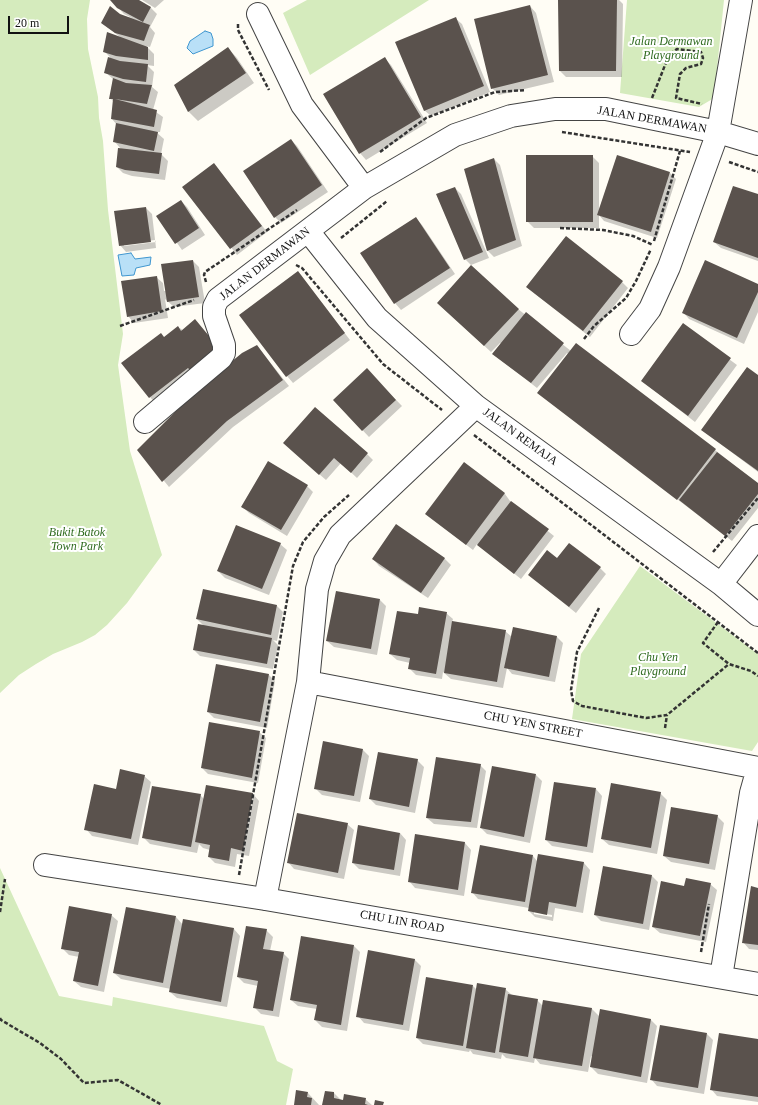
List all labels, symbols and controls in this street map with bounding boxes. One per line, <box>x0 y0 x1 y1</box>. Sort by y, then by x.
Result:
scale bar <box>10 8 71 34</box>
text: 20 m <box>15 16 39 30</box>
park label: Jalan Dermawan Playground <box>630 35 712 63</box>
street label: JALAN DERMAWAN <box>596 103 708 137</box>
street label: JALAN DERMAWAN <box>217 224 313 304</box>
street label: JALAN REMAJA <box>480 405 560 469</box>
park label: Bukit Batok Town Park <box>49 526 105 554</box>
park label: Chu Yen Playground <box>630 651 686 679</box>
street label: CHU YEN STREET <box>483 708 583 742</box>
street label: CHU LIN ROAD <box>359 908 445 936</box>

